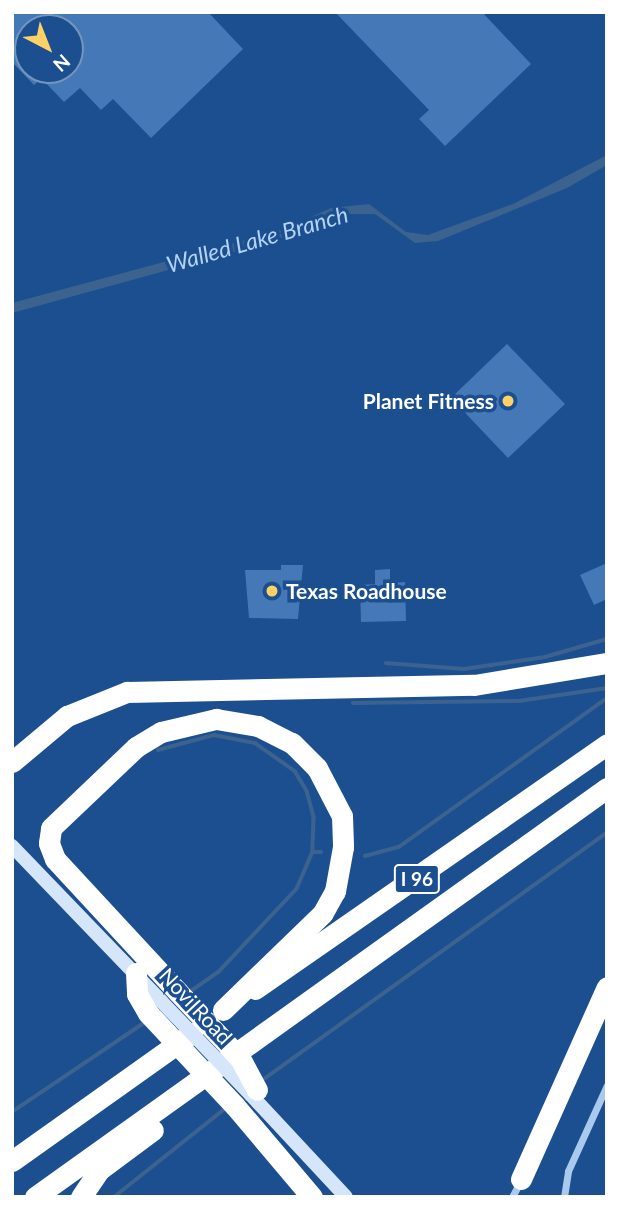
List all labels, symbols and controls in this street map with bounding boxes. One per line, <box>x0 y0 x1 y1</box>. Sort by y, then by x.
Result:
north arrow <box>14 14 84 84</box>
text: N <box>49 50 75 77</box>
water label: Walled Lake Branch <box>163 200 351 278</box>
place label: Planet Fitness <box>363 388 494 414</box>
marker: Planet Fitness <box>500 393 516 409</box>
place label: Texas Roadhouse <box>286 578 447 604</box>
marker: Texas Roadhouse <box>264 583 280 599</box>
road number: I 96 <box>392 864 442 894</box>
street label: Novi Road <box>154 963 238 1049</box>

